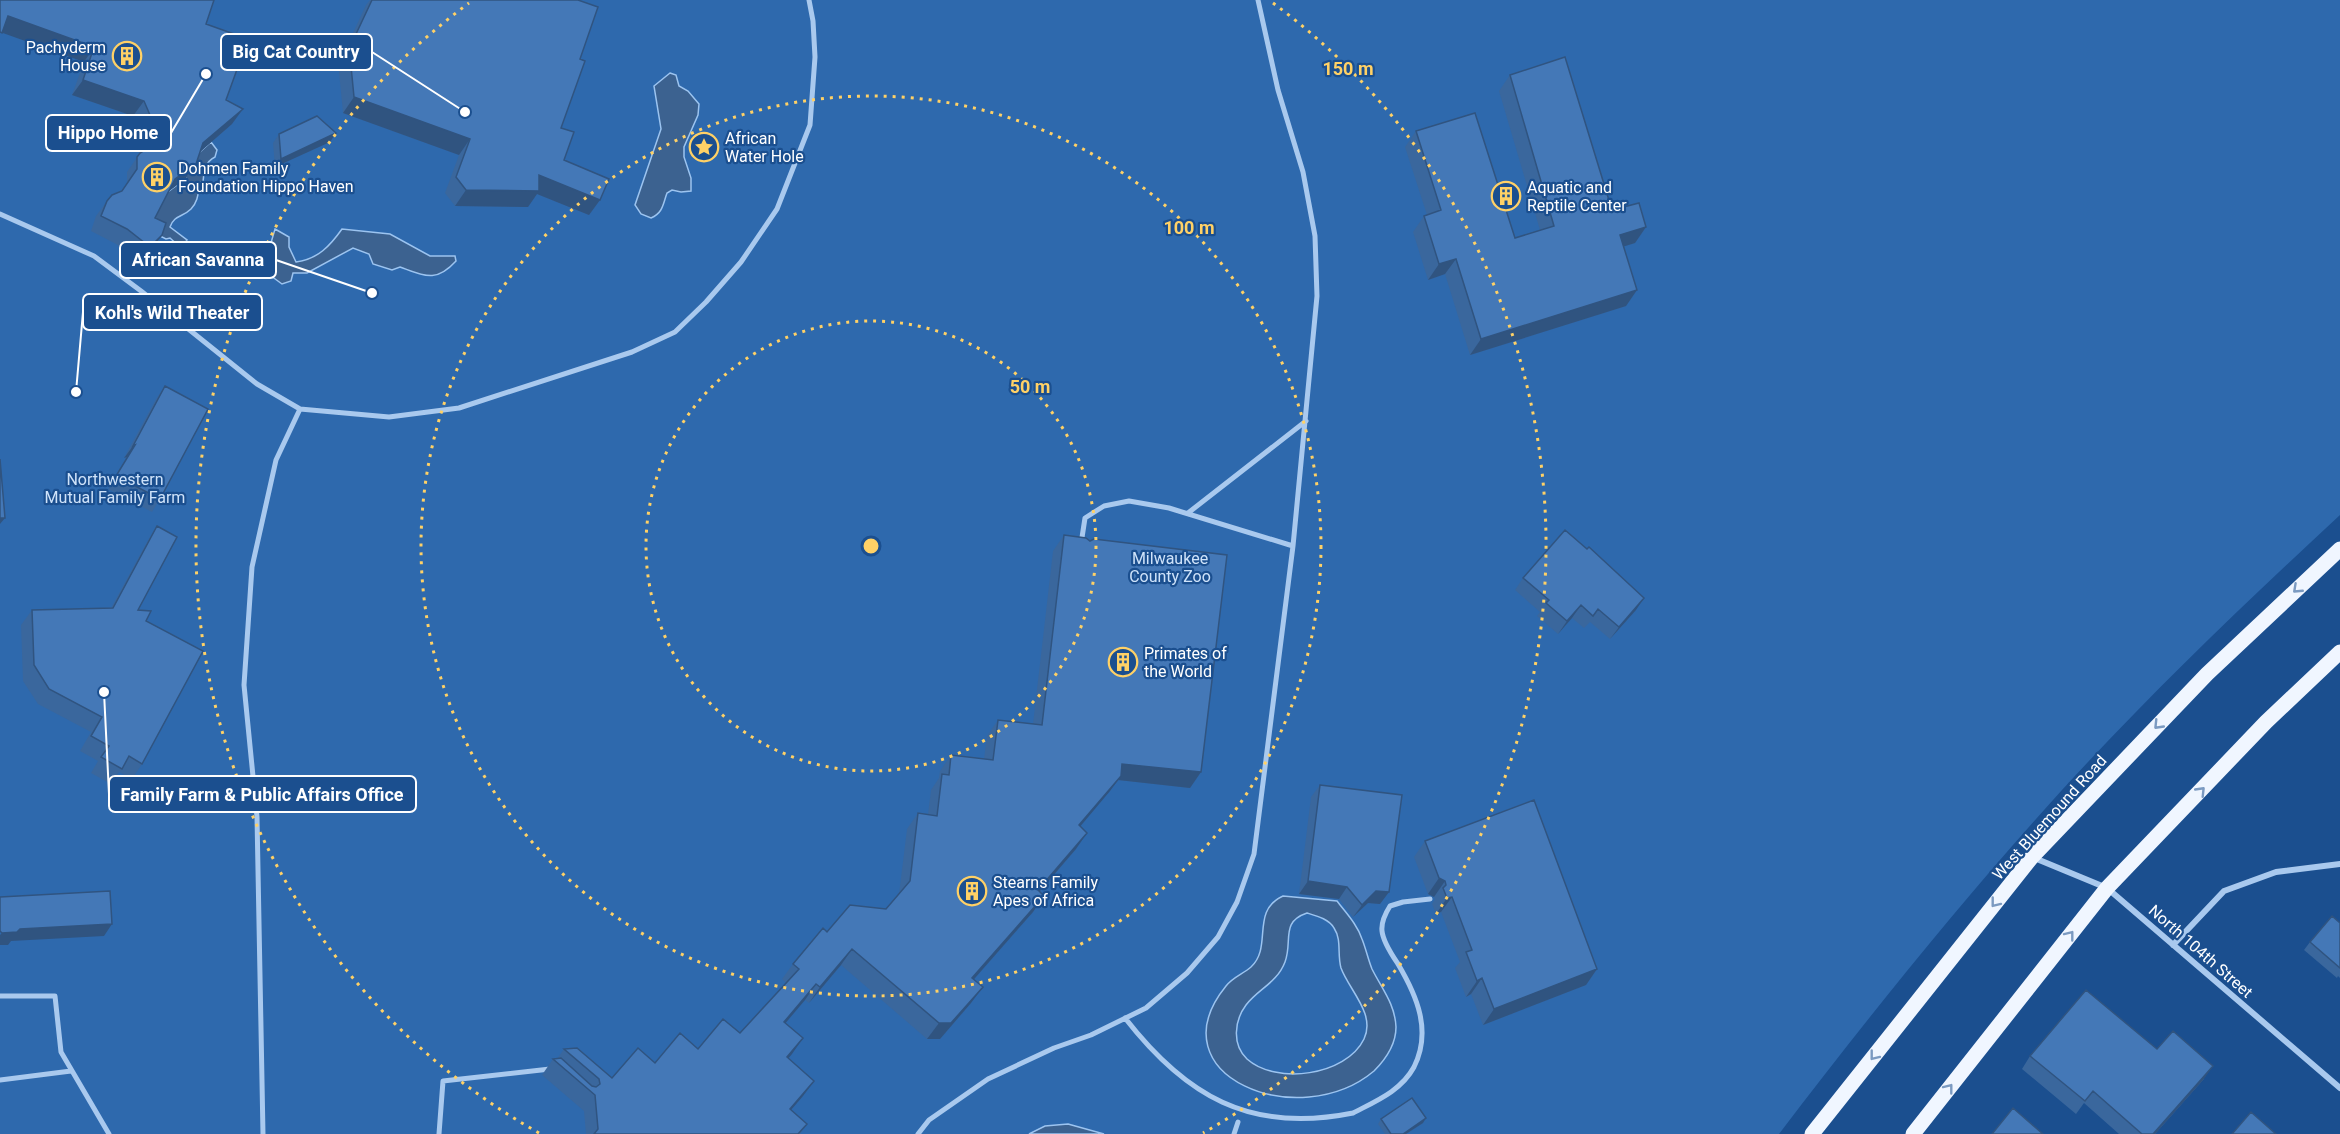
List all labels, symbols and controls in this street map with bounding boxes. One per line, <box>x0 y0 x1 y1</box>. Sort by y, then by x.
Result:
callout: Big Cat Country <box>221 34 372 70</box>
place label: Pachyderm House <box>26 38 106 75</box>
building icon: Pachyderm House <box>111 40 143 72</box>
text: Big Cat Country <box>233 41 360 62</box>
text: 150 m <box>1322 58 1374 79</box>
callout: Hippo Home <box>46 115 171 151</box>
text: Hippo Home <box>58 122 159 143</box>
place label: African Water Hole <box>725 129 804 166</box>
place icon: African Water Hole <box>688 131 720 163</box>
place label: Dohmen Family Foundation Hippo Haven <box>178 159 354 196</box>
building icon: Dohmen Family Foundation Hippo Haven <box>141 161 173 193</box>
place label: Aquatic and Reptile Center <box>1527 178 1627 215</box>
building icon: Aquatic and Reptile Center <box>1490 180 1522 212</box>
text: 100 m <box>1163 217 1215 238</box>
callout: African Savanna <box>120 242 276 278</box>
text: African Savanna <box>132 249 265 270</box>
callout: Kohl's Wild Theater <box>83 294 262 330</box>
text: Kohl's Wild Theater <box>95 302 250 323</box>
text: 50 m <box>1010 376 1050 397</box>
park label: Northwestern Mutual Family Farm <box>45 470 185 507</box>
centre of rings <box>861 536 881 556</box>
park label: Milwaukee County Zoo <box>1129 549 1211 586</box>
one-way arrow <box>2294 582 2304 593</box>
place label: Primates of the World <box>1144 644 1227 681</box>
building icon: Primates of the World <box>1107 646 1139 678</box>
one-way arrow <box>2154 718 2165 729</box>
street label: West Bluemound Road <box>1988 751 2110 884</box>
callout: Family Farm & Public Affairs Office <box>109 776 416 812</box>
text: Family Farm & Public Affairs Office <box>120 784 404 805</box>
one-way arrow <box>2193 787 2204 798</box>
place label: Stearns Family Apes of Africa <box>993 873 1099 910</box>
building icon: Stearns Family Apes of Africa <box>956 875 988 907</box>
one-way arrow <box>1992 896 2003 907</box>
street label: North 104th Street <box>2145 901 2257 1002</box>
one-way arrow <box>2062 931 2073 942</box>
one-way arrow <box>1871 1049 1882 1060</box>
one-way arrow <box>1942 1084 1953 1095</box>

